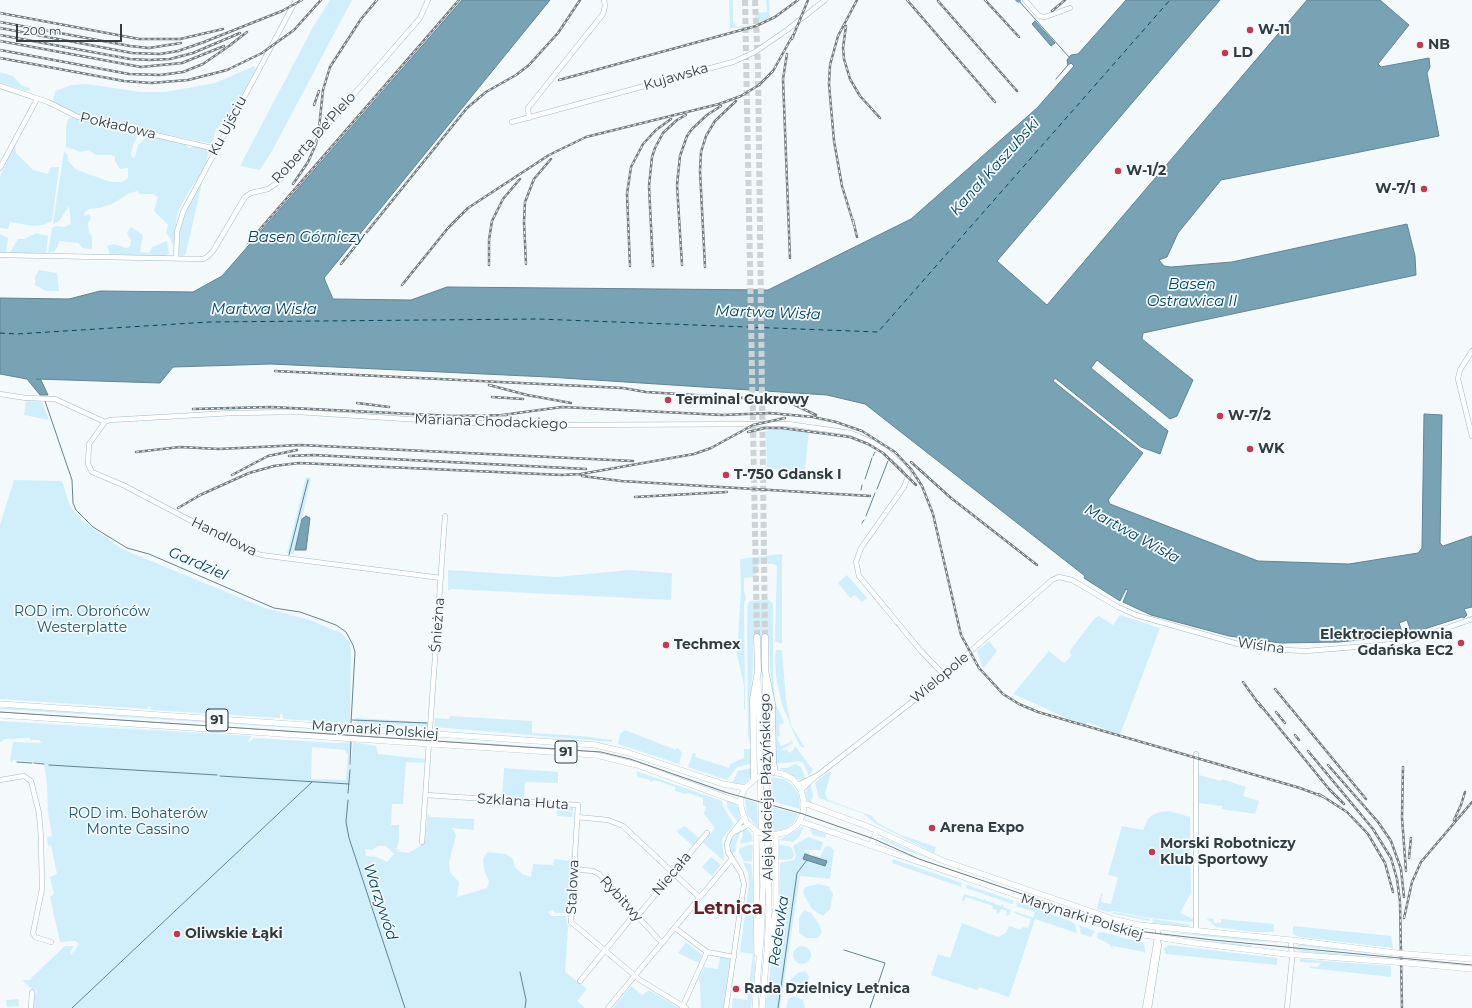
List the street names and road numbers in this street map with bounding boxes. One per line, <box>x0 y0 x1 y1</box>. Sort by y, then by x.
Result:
street label: Kujawska <box>642 60 710 94</box>
street label: Roberta De'Plelo <box>269 89 359 187</box>
street label: Ku Ujściu <box>205 93 251 159</box>
street label: Pokładowa <box>78 109 158 143</box>
street label: Mariana Chodackiego <box>414 411 568 433</box>
street label: Handlowa <box>188 514 260 560</box>
street label: Śnieżna <box>428 597 448 653</box>
street label: Wiślna <box>1236 634 1286 658</box>
street label: Wielopole <box>908 649 972 707</box>
street label: Aleja Macieja Płażyńskiego <box>757 693 777 881</box>
road number: 91 <box>206 709 228 731</box>
street label: Marynarki Polskiej <box>311 717 439 743</box>
road number: 91 <box>555 741 577 763</box>
street label: Szklana Huta <box>477 790 569 814</box>
street label: Niecała <box>649 849 695 899</box>
street label: Stalowa <box>563 859 583 915</box>
street label: Rybitwy <box>596 872 646 926</box>
street label: Marynarki Polskiej <box>1019 890 1145 944</box>

